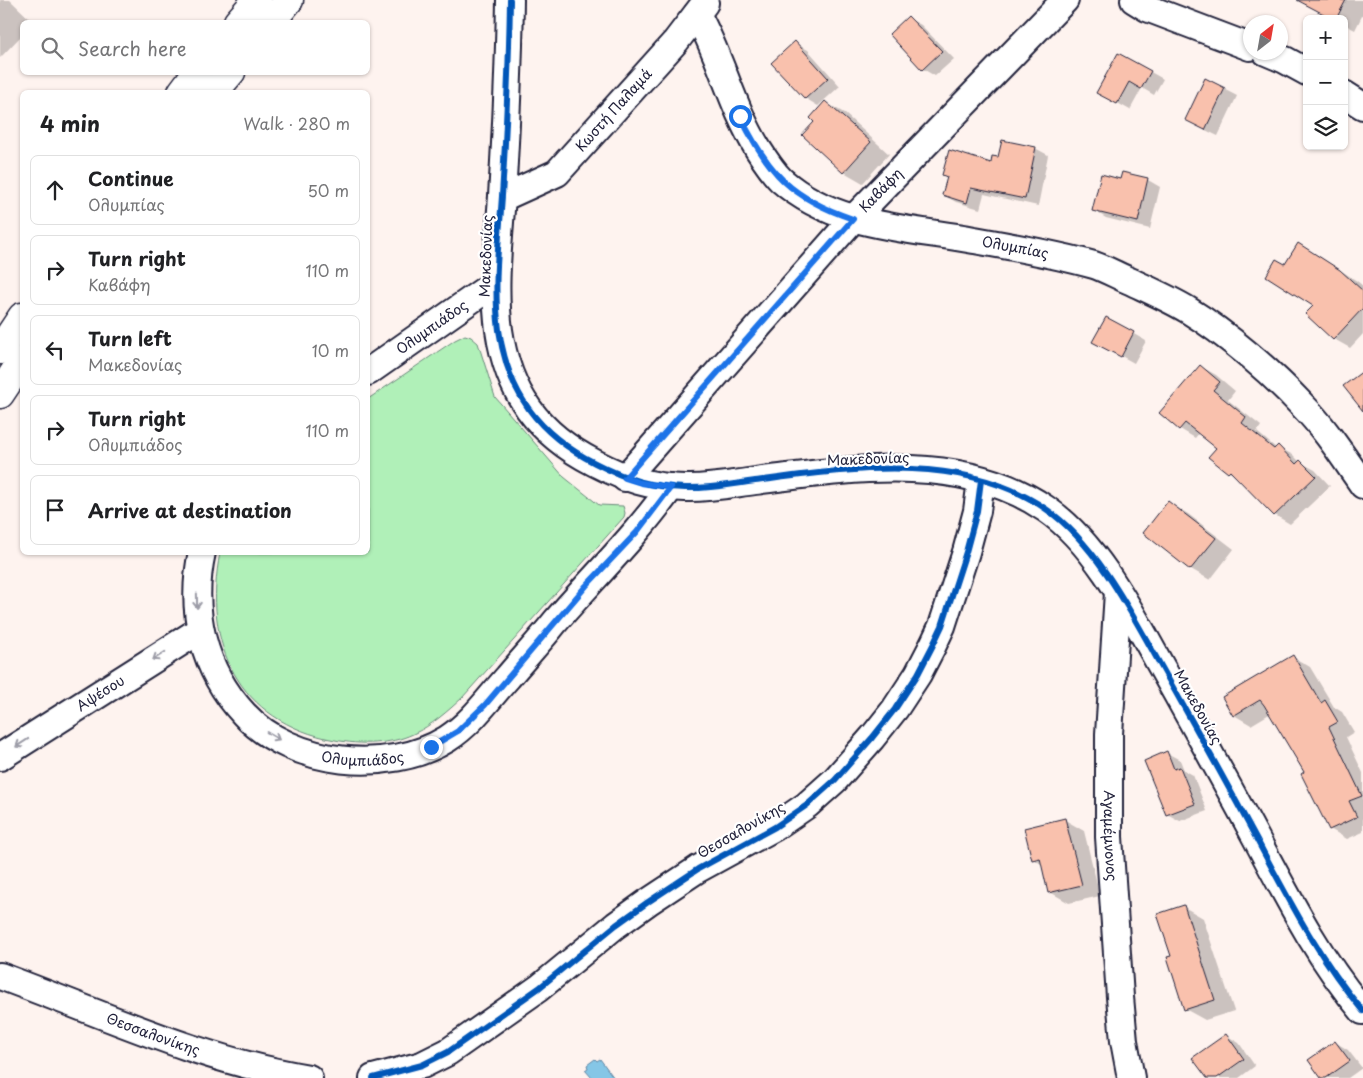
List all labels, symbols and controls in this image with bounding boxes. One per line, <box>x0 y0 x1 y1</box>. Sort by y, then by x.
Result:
north arrow <box>1243 15 1288 60</box>
map controls <box>1303 15 1348 150</box>
button: + <box>1303 15 1348 60</box>
search box <box>20 20 370 75</box>
icon: search <box>38 34 66 62</box>
text: Search here <box>78 34 187 62</box>
button: − <box>1303 60 1348 105</box>
street label: Κωστή Παλαμά <box>570 64 656 156</box>
route start <box>729 105 752 128</box>
button: layers <box>1303 105 1348 150</box>
text: 4 min <box>40 107 100 139</box>
text: Walk · 280 m <box>243 111 350 135</box>
street label: Καβάφη <box>854 163 907 217</box>
text: Continue <box>88 164 174 192</box>
icon: ahead <box>41 176 69 204</box>
text: 50 m <box>308 178 349 202</box>
text: Ολυμπίας <box>88 192 165 216</box>
street label: Μακεδονίας <box>474 214 497 298</box>
street label: Ολυμπίας <box>980 231 1051 264</box>
text: Turn right <box>88 244 186 272</box>
icon: right <box>41 256 69 284</box>
text: 110 m <box>306 258 349 282</box>
text: Καβάφη <box>88 272 151 296</box>
street label: Ολυμπιάδος <box>392 294 471 359</box>
text: Turn left <box>88 324 172 352</box>
icon: left <box>41 336 69 364</box>
text: 10 m <box>312 338 349 362</box>
text: Μακεδονίας <box>88 352 182 376</box>
text: Turn right <box>88 404 186 432</box>
icon: right <box>41 416 69 444</box>
text: 110 m <box>306 418 349 442</box>
text: Ολυμπιάδος <box>88 432 182 456</box>
street label: Μακεδονίας <box>826 447 910 470</box>
icon: arrive <box>41 496 69 524</box>
text: Arrive at destination <box>88 496 292 524</box>
one-way arrow <box>193 593 202 609</box>
one-way arrow <box>152 651 166 661</box>
street label: Μακεδονίας <box>1169 666 1228 748</box>
street label: Αψέσου <box>72 670 128 716</box>
one-way arrow <box>266 732 280 742</box>
route end <box>420 736 443 759</box>
one-way arrow <box>15 739 29 749</box>
street label: Ολυμπιάδος <box>320 745 406 771</box>
street label: Αγαμέμνονος <box>1099 790 1123 882</box>
street label: Θεσσαλονίκης <box>693 796 788 863</box>
street label: Θεσσαλονίκης <box>104 1007 203 1060</box>

